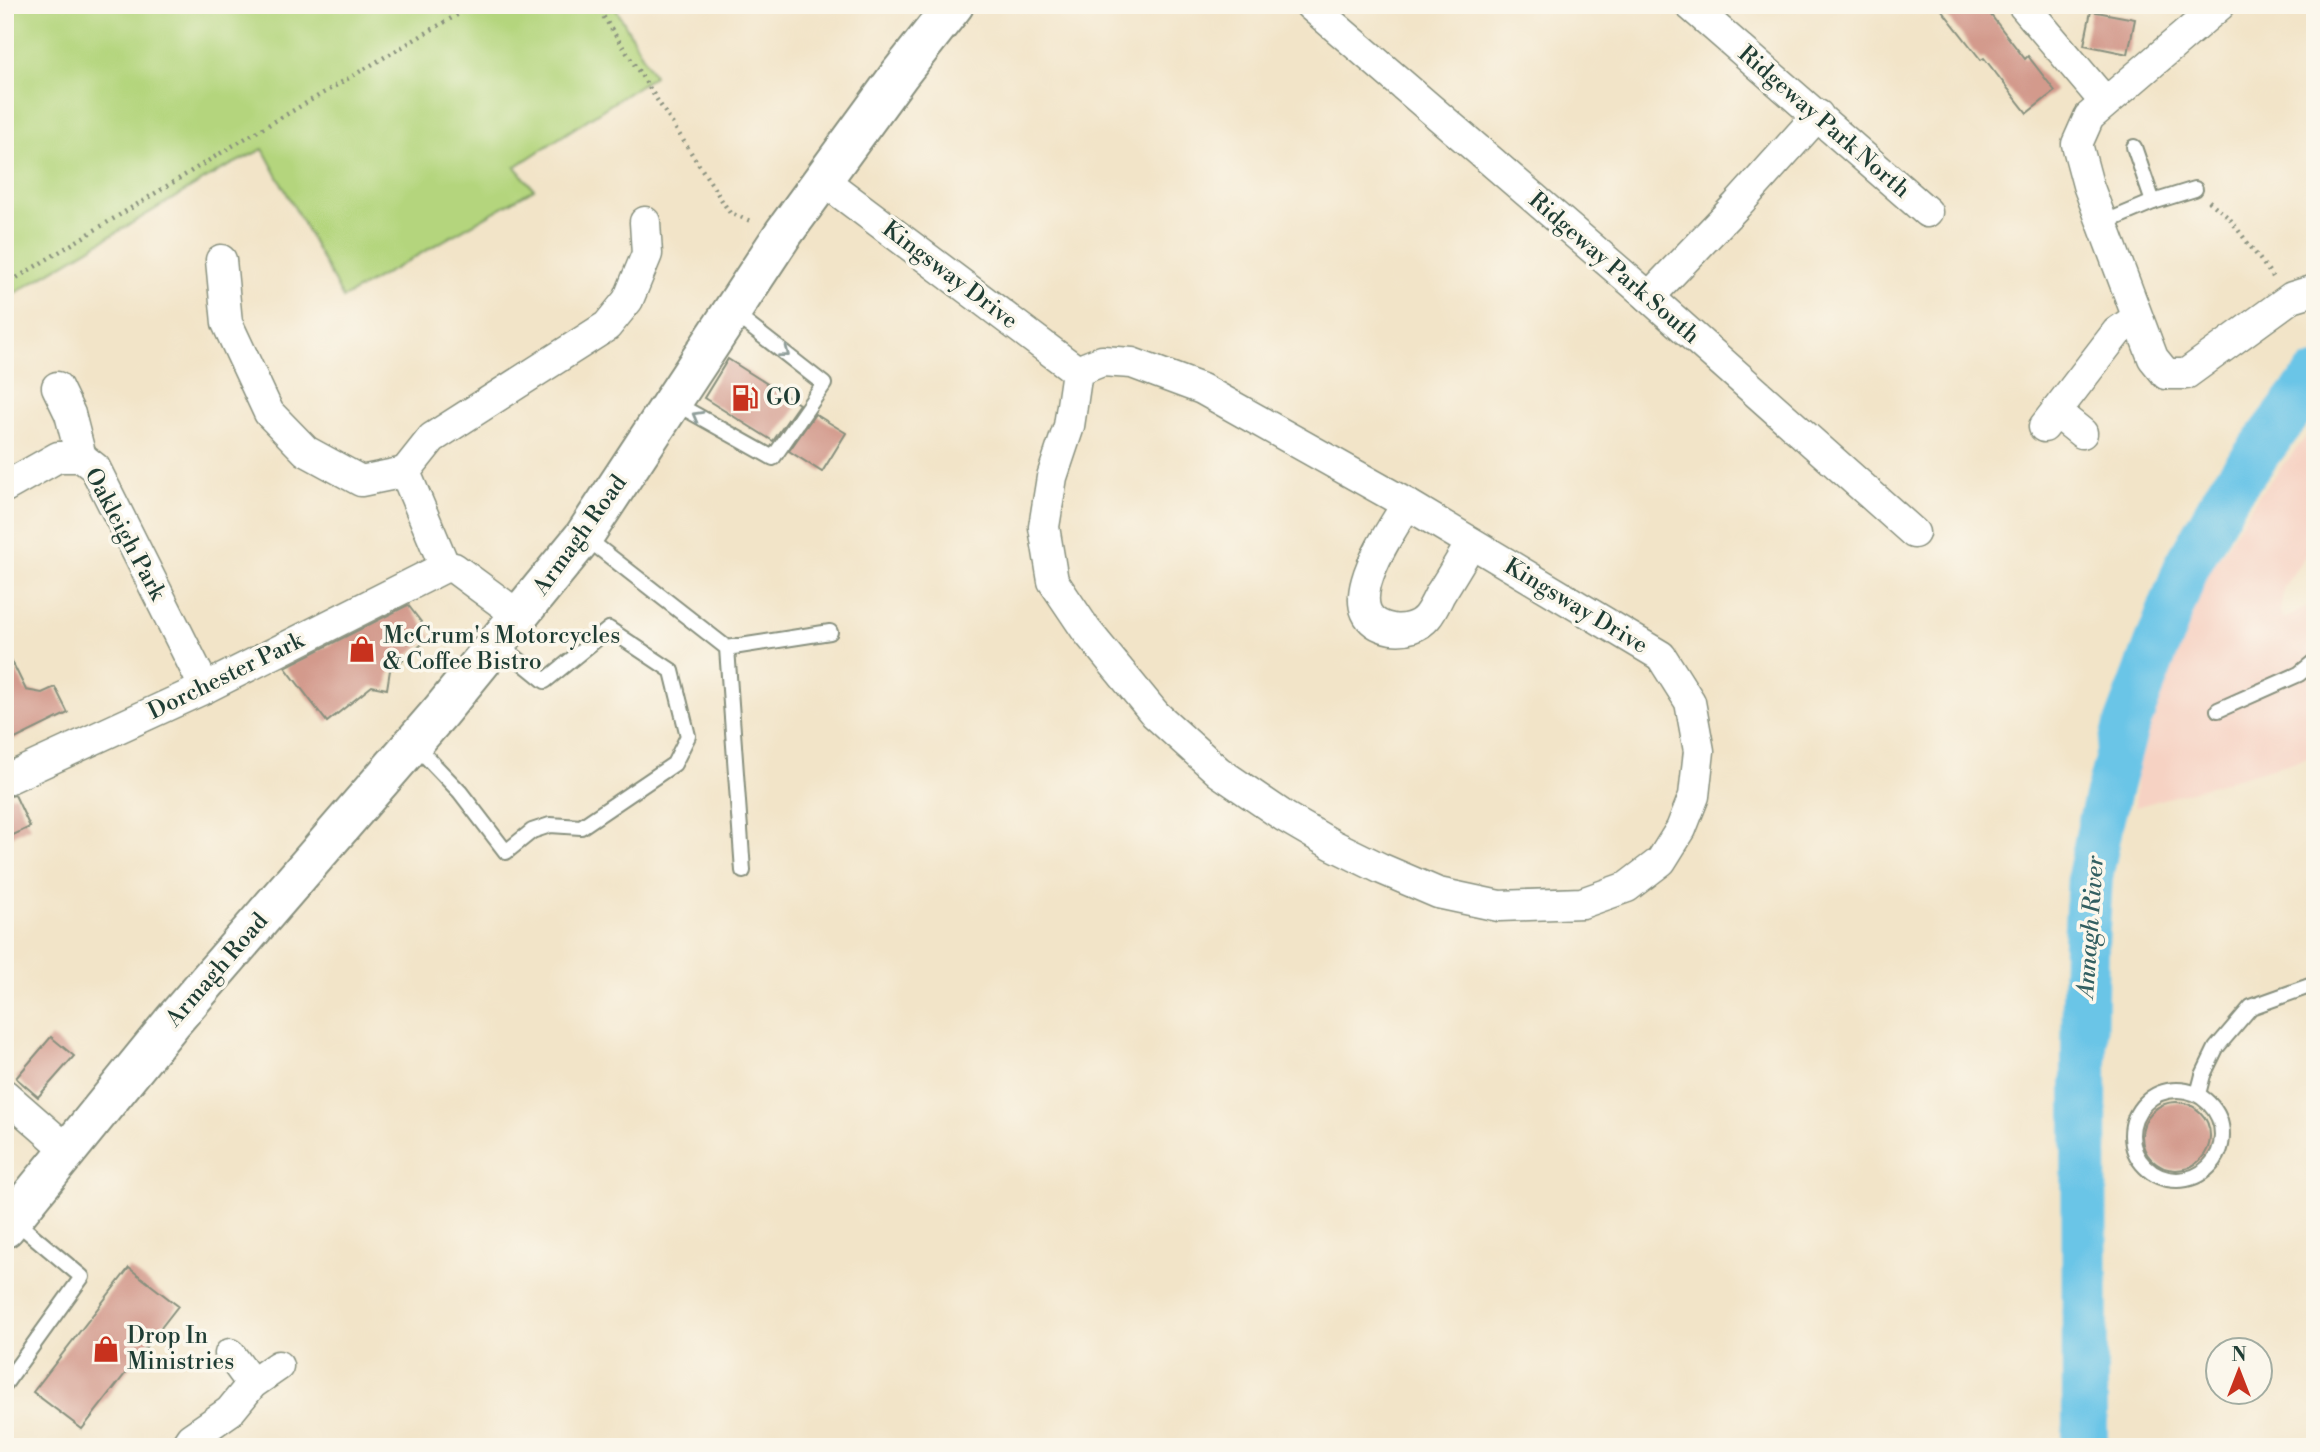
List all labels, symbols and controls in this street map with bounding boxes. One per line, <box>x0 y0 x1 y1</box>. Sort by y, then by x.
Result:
street label: Ridgeway Park North <box>1732 40 1916 204</box>
street label: Ridgeway Park South <box>1523 186 1705 350</box>
street label: Kingsway Drive <box>877 215 1023 335</box>
one-way arrow <box>777 345 789 358</box>
fuel station icon: GO <box>730 383 760 413</box>
place label: GO <box>766 384 801 412</box>
one-way arrow <box>692 411 704 424</box>
street label: Oakleigh Park <box>78 463 172 606</box>
street label: Armagh Road <box>526 469 633 601</box>
street label: Kingsway Drive <box>1499 552 1653 660</box>
place label: McCrum's Motorcycles & Coffee Bistro <box>383 622 620 676</box>
street label: Dorchester Park <box>144 626 309 726</box>
shop icon: McCrum's Motorcycles & Coffee Bistro <box>347 634 377 664</box>
water label: Annagh River <box>2071 854 2111 1002</box>
street label: Armagh Road <box>159 907 274 1033</box>
place label: Drop In Ministries <box>127 1322 234 1376</box>
shop icon: Drop In Ministries <box>91 1334 121 1364</box>
north arrow <box>2204 1336 2274 1406</box>
text: N <box>2231 1343 2247 1367</box>

